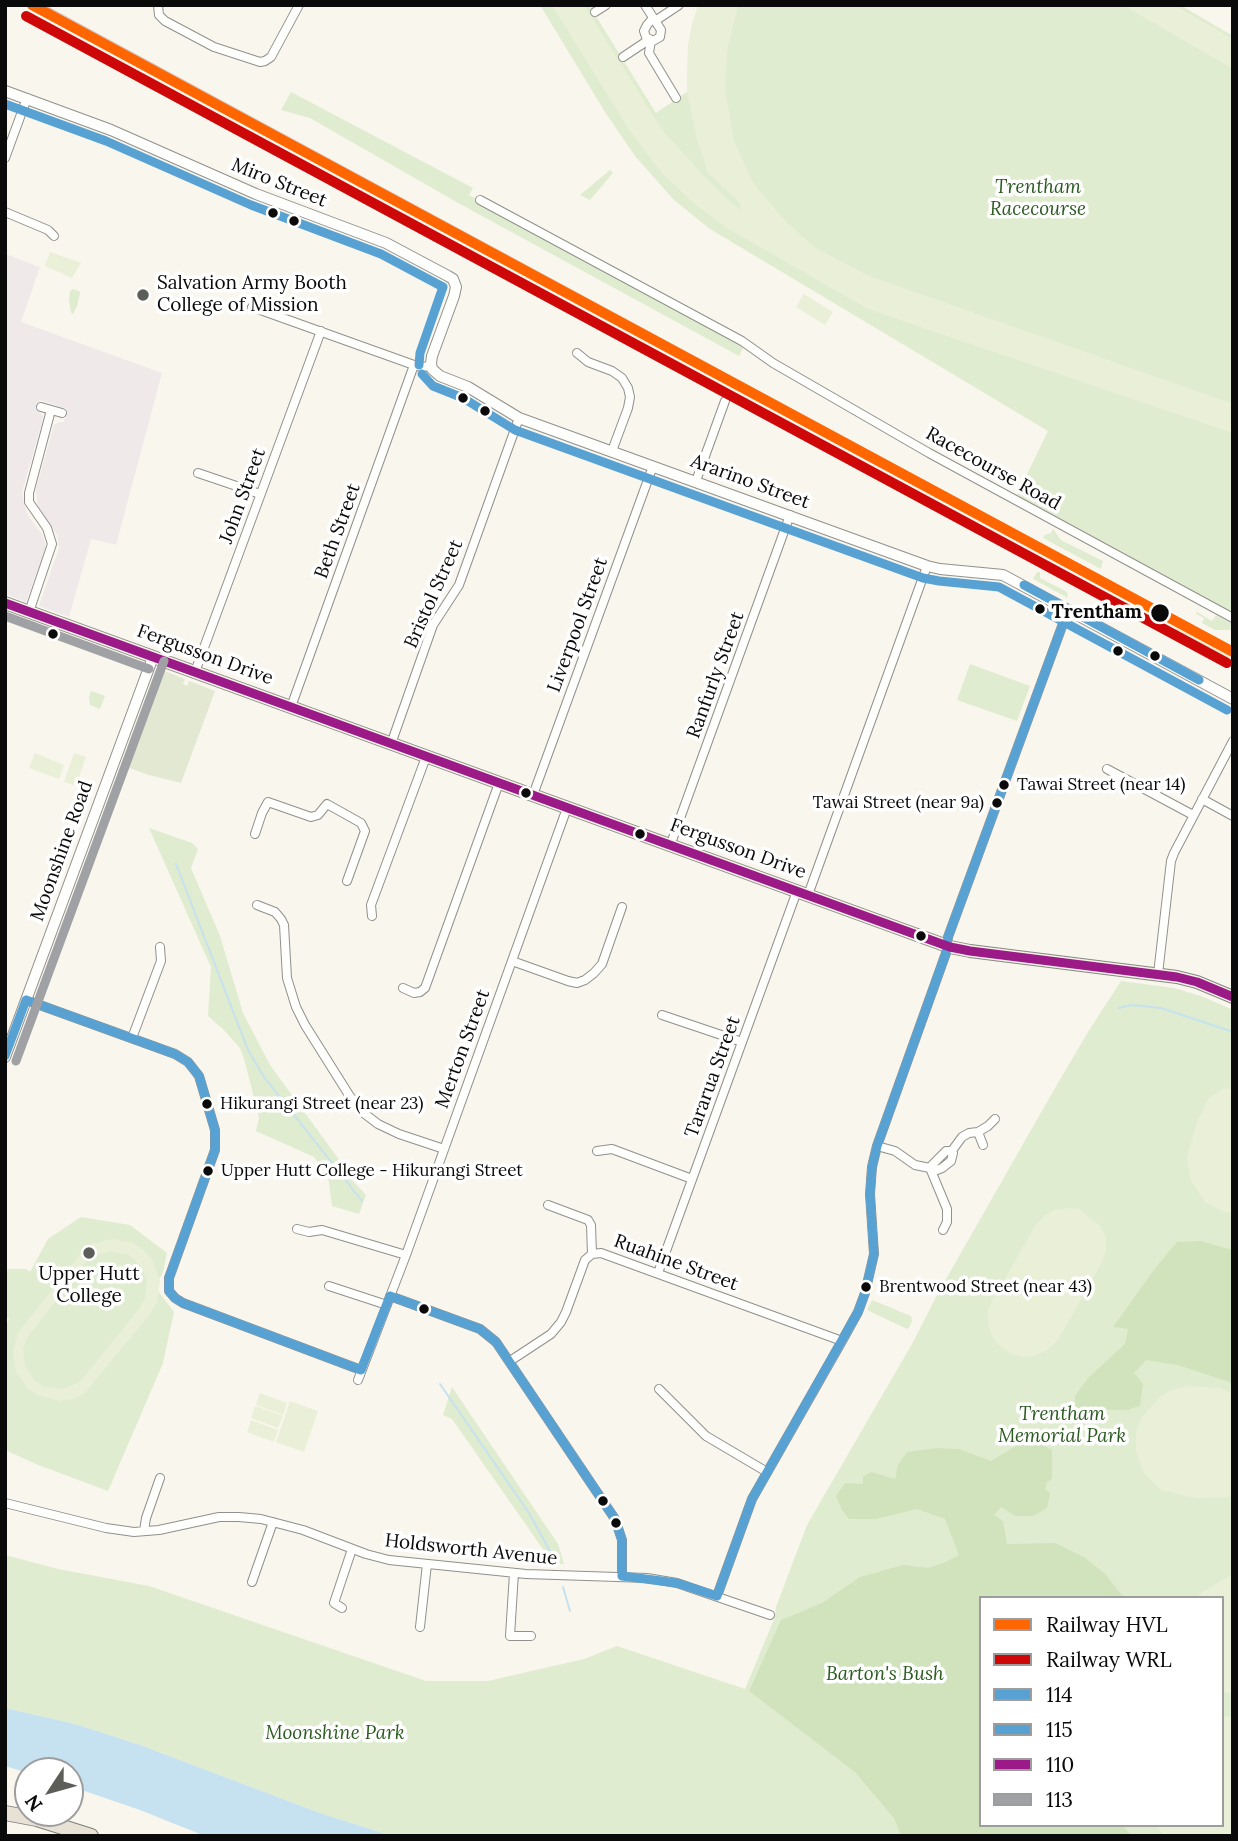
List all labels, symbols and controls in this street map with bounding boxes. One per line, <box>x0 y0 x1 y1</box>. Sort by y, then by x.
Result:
street label: Miro Street <box>228 154 330 212</box>
park label: Trentham Racecourse <box>990 177 1086 221</box>
unlabelled marker <box>266 206 280 220</box>
unlabelled marker <box>287 214 301 228</box>
place label: Salvation Army Booth College of Mission <box>157 273 347 317</box>
marker: Salvation Army Booth College of Mission <box>135 287 151 303</box>
unlabelled marker <box>456 391 470 405</box>
unlabelled marker <box>478 404 492 418</box>
street label: Racecourse Road <box>922 422 1064 516</box>
street label: John Street <box>215 445 271 547</box>
street label: Ararino Street <box>687 450 813 514</box>
street label: Beth Street <box>310 480 366 582</box>
street label: Bristol Street <box>400 536 468 652</box>
street label: Liverpool Street <box>543 554 613 696</box>
unlabelled marker <box>1033 602 1047 616</box>
place label: Trentham <box>1051 602 1142 624</box>
marker: Trentham <box>1149 602 1171 624</box>
street label: Ranfurly Street <box>683 609 749 741</box>
street label: Fergusson Drive <box>134 620 276 690</box>
unlabelled marker <box>46 627 60 641</box>
unlabelled marker <box>1111 644 1125 658</box>
unlabelled marker <box>1148 649 1162 663</box>
place label: Tawai Street (near 14) <box>1017 775 1185 795</box>
street label: Moonshine Road <box>26 778 98 924</box>
marker: Tawai Street (near 14) <box>997 778 1011 792</box>
unlabelled marker <box>519 786 533 800</box>
place label: Tawai Street (near 9a) <box>813 793 984 813</box>
marker: Tawai Street (near 9a) <box>990 796 1004 810</box>
street label: Fergusson Drive <box>667 814 809 884</box>
unlabelled marker <box>633 827 647 841</box>
unlabelled marker <box>914 929 928 943</box>
street label: Merton Street <box>431 986 495 1112</box>
street label: Tararua Street <box>680 1013 746 1141</box>
place label: Hikurangi Street (near 23) <box>220 1094 423 1114</box>
marker: Hikurangi Street (near 23) <box>200 1097 214 1111</box>
place label: Upper Hutt College - Hikurangi Street <box>221 1161 523 1181</box>
marker: Upper Hutt College - Hikurangi Street <box>201 1164 215 1178</box>
street label: Ruahine Street <box>611 1230 741 1296</box>
marker: Upper Hutt College <box>81 1245 97 1261</box>
place label: Upper Hutt College <box>38 1264 140 1308</box>
place label: Brentwood Street (near 43) <box>879 1277 1092 1297</box>
marker: Brentwood Street (near 43) <box>859 1280 873 1294</box>
unlabelled marker <box>417 1302 431 1316</box>
park label: Trentham Memorial Park <box>998 1404 1126 1448</box>
unlabelled marker <box>596 1494 610 1508</box>
unlabelled marker <box>609 1516 623 1530</box>
street label: Holdsworth Avenue <box>384 1530 558 1570</box>
legend <box>979 1596 1224 1827</box>
text: Railway HVL <box>1046 1611 1168 1638</box>
text: Railway WRL <box>1046 1646 1172 1673</box>
park label: Barton's Bush <box>826 1664 944 1686</box>
text: 114 <box>1046 1681 1073 1708</box>
text: 115 <box>1046 1716 1073 1743</box>
park label: Moonshine Park <box>265 1723 405 1745</box>
text: 110 <box>1046 1751 1074 1778</box>
north arrow <box>14 1757 84 1827</box>
text: 113 <box>1046 1786 1073 1813</box>
text: N <box>20 1790 48 1816</box>

